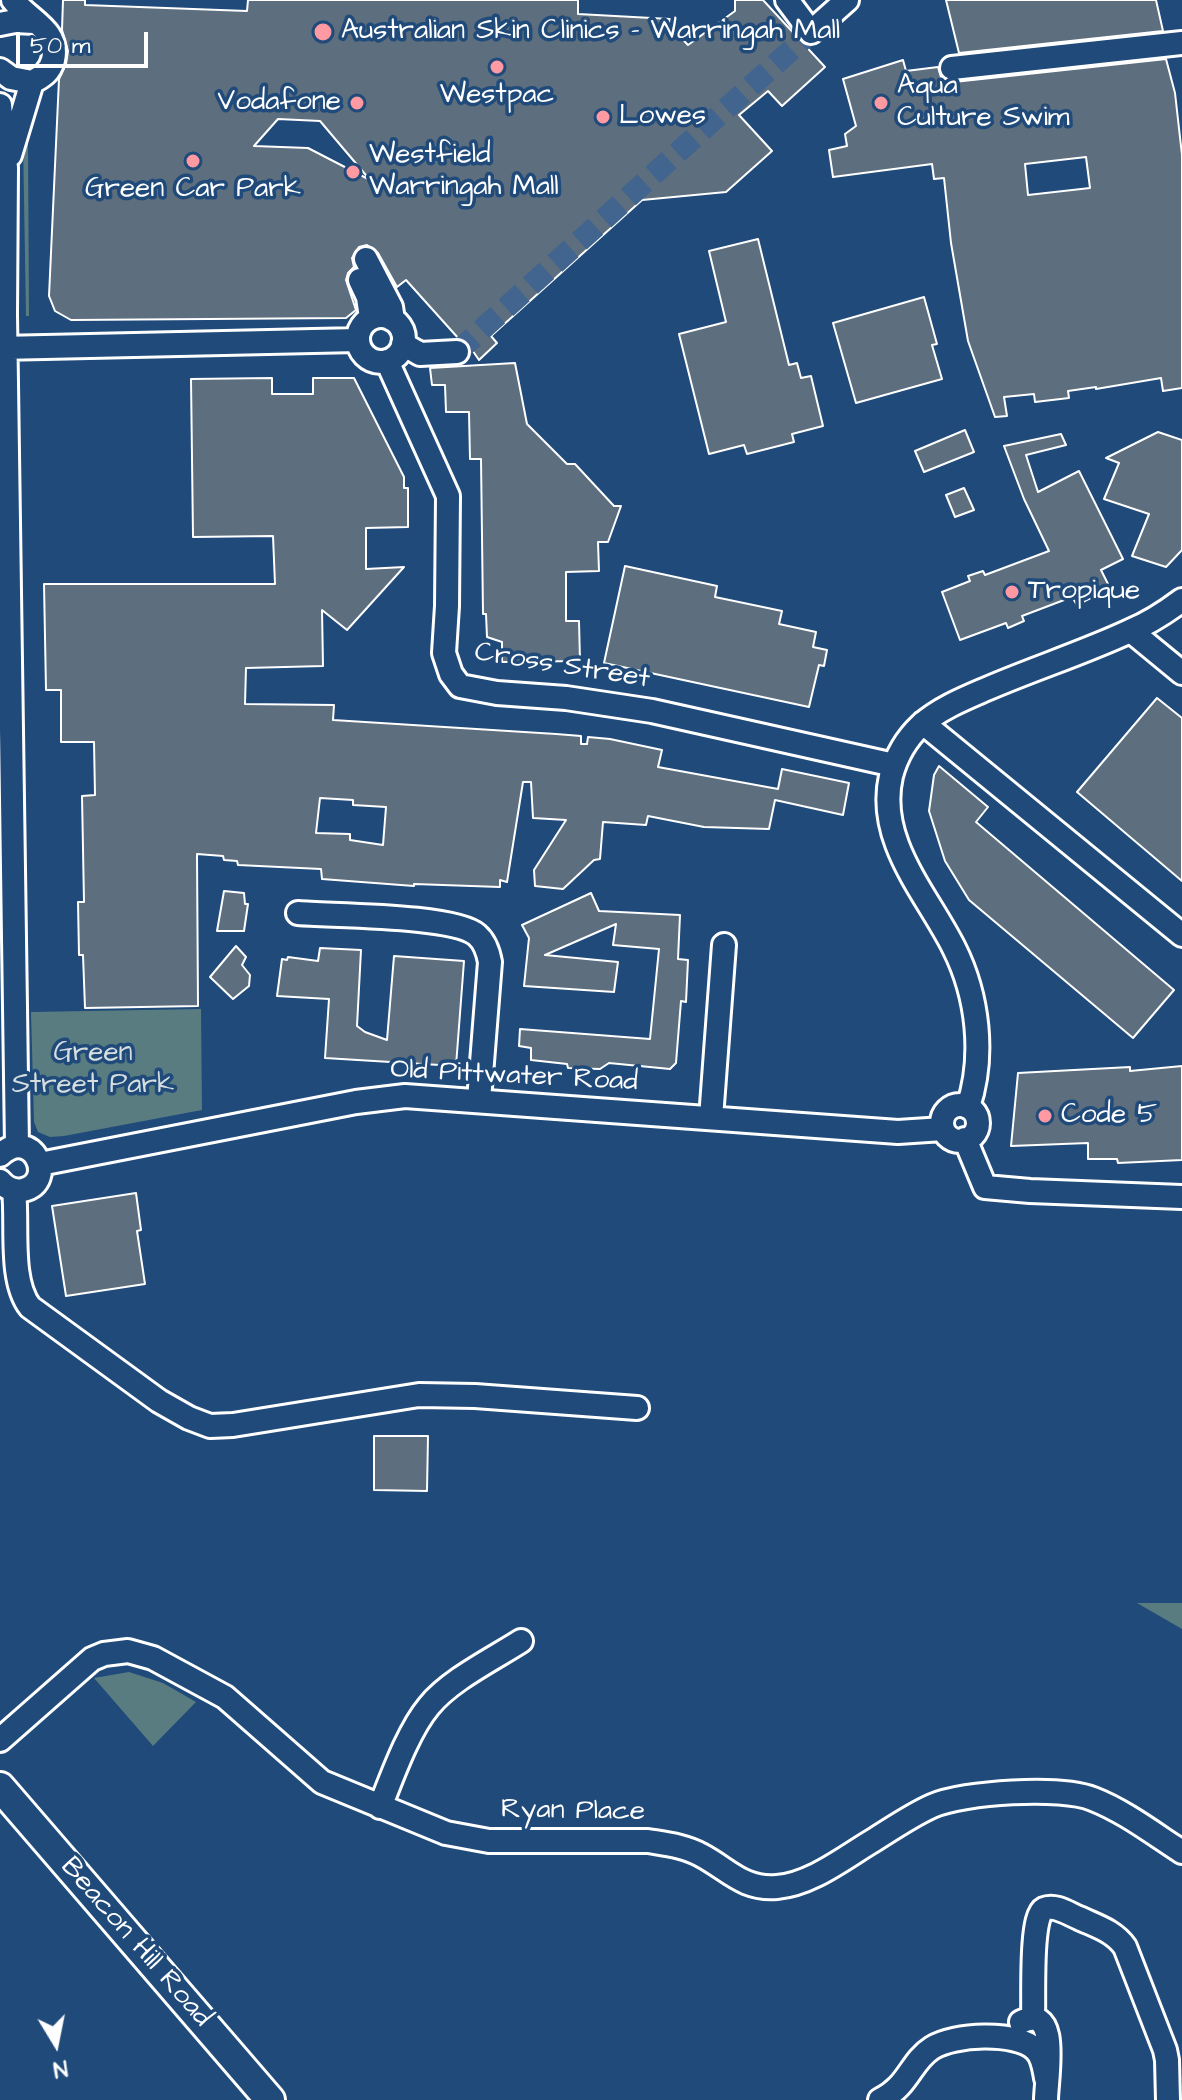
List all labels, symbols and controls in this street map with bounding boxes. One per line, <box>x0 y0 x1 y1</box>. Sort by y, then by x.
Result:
place label: Australian Skin Clinics - Warringah Mall <box>341 15 840 49</box>
scale bar <box>20 16 152 66</box>
marker: Australian Skin Clinics - Warringah Mall <box>312 21 334 43</box>
text: 50 m <box>30 29 90 63</box>
marker: Westpac <box>488 58 506 76</box>
place label: Aqua Culture Swim <box>897 70 1069 136</box>
place label: Westpac <box>440 79 554 113</box>
place label: Vodafone <box>218 86 341 120</box>
marker: Vodafone <box>348 94 366 112</box>
marker: Aqua Culture Swim <box>872 94 890 112</box>
place label: Lowes <box>619 100 706 134</box>
marker: Lowes <box>594 108 612 126</box>
place label: Westfield Warringah Mall <box>369 139 559 205</box>
marker: Green Car Park <box>184 152 202 170</box>
marker: Westfield Warringah Mall <box>344 163 362 181</box>
place label: Green Car Park <box>85 173 301 207</box>
place label: Tropique <box>1028 575 1140 609</box>
marker: Tropique <box>1003 583 1021 601</box>
street label: Cross Street <box>472 637 652 697</box>
park label: Green Street Park <box>12 1037 174 1103</box>
street label: Old Pittwater Road <box>389 1054 639 1100</box>
place label: Code 5 <box>1061 1099 1157 1133</box>
marker: Code 5 <box>1036 1107 1054 1125</box>
street label: Ryan Place <box>501 1794 645 1830</box>
street label: Beacon Hill Road <box>52 1851 218 2035</box>
north arrow <box>16 2004 96 2084</box>
text: N <box>51 2052 70 2085</box>

